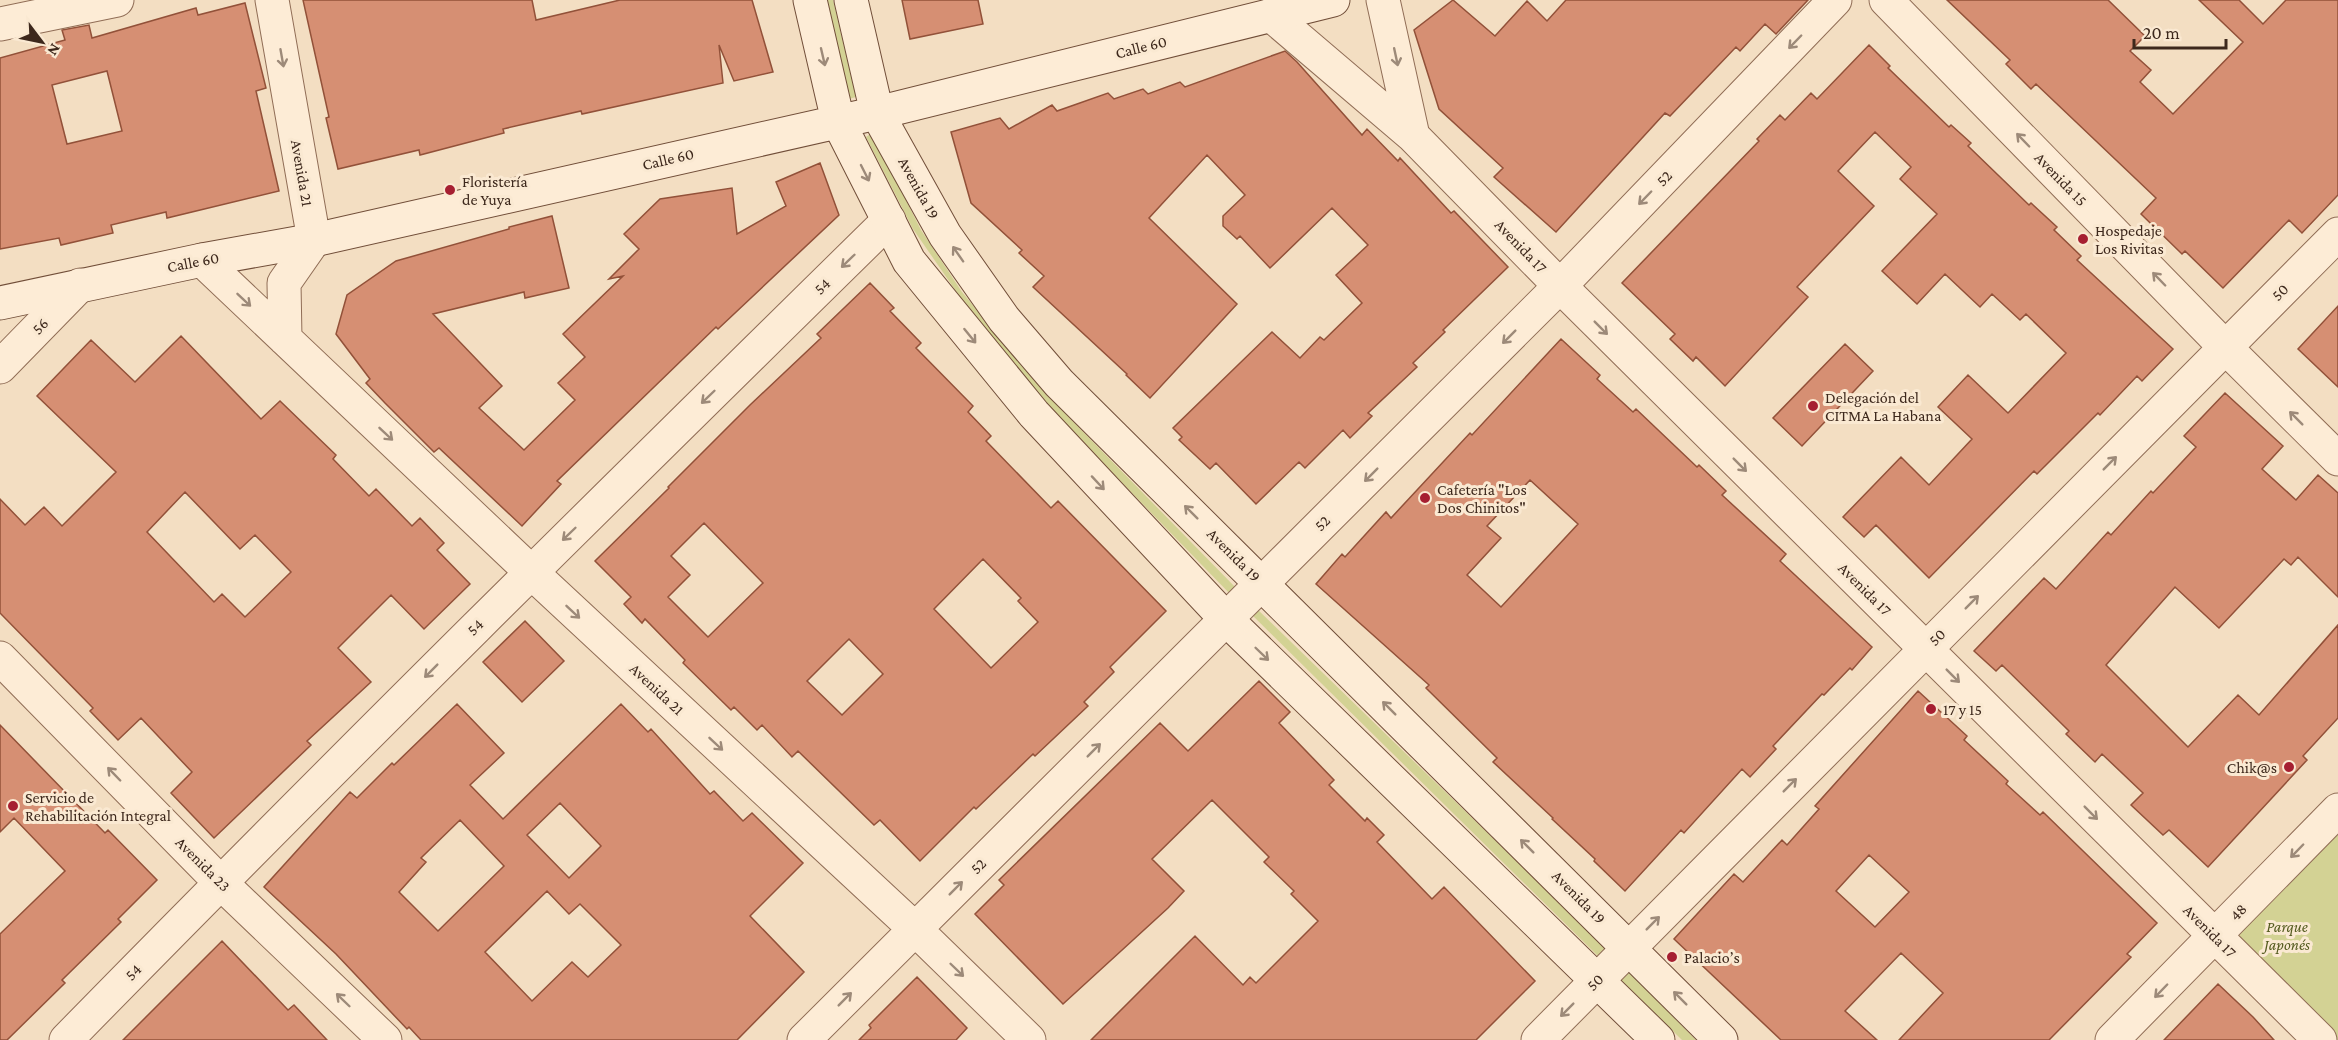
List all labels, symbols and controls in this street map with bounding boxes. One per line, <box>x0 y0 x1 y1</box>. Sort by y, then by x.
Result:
north arrow <box>12 12 72 72</box>
scale bar <box>2134 12 2226 50</box>
text: 20 m <box>2143 23 2180 43</box>
street label: Calle 60 <box>1114 32 1168 62</box>
one-way arrow <box>1788 35 1802 50</box>
text: N <box>44 41 64 59</box>
one-way arrow <box>277 47 288 67</box>
one-way arrow <box>818 47 829 66</box>
one-way arrow <box>1390 47 1402 66</box>
one-way arrow <box>2016 132 2030 147</box>
street label: Avenida 21 <box>288 138 316 208</box>
street label: Calle 60 <box>641 145 695 173</box>
street label: Avenida 15 <box>2031 149 2091 209</box>
street label: Avenida 19 <box>895 154 943 222</box>
one-way arrow <box>860 163 871 181</box>
street label: 52 <box>1653 167 1676 189</box>
place label: Floristería de Yuya <box>462 173 528 209</box>
marker: Floristería de Yuya <box>443 183 457 197</box>
one-way arrow <box>1638 190 1652 205</box>
street label: Avenida 17 <box>1492 216 1551 277</box>
place label: Hospedaje Los Rivitas <box>2095 222 2164 257</box>
marker: Hospedaje Los Rivitas <box>2076 232 2090 246</box>
one-way arrow <box>952 247 964 263</box>
street label: Calle 60 <box>166 249 220 275</box>
one-way arrow <box>840 253 855 268</box>
one-way arrow <box>2152 272 2167 287</box>
street label: 54 <box>810 274 834 298</box>
street label: 50 <box>2268 280 2292 304</box>
one-way arrow <box>236 293 251 307</box>
street label: 56 <box>28 314 52 338</box>
one-way arrow <box>1594 320 1609 335</box>
one-way arrow <box>963 328 976 344</box>
one-way arrow <box>1501 330 1516 345</box>
place label: Delegación del CITMA La Habana <box>1825 389 1942 424</box>
one-way arrow <box>701 390 716 405</box>
marker: Delegación del CITMA La Habana <box>1806 399 1820 413</box>
one-way arrow <box>2289 411 2304 425</box>
one-way arrow <box>378 427 393 442</box>
one-way arrow <box>2102 456 2117 471</box>
one-way arrow <box>1732 457 1747 472</box>
one-way arrow <box>1363 467 1378 482</box>
one-way arrow <box>1091 475 1105 490</box>
place label: Cafetería "Los Dos Chinitos" <box>1437 481 1527 516</box>
marker: Cafetería "Los Dos Chinitos" <box>1418 491 1432 505</box>
one-way arrow <box>1183 505 1198 520</box>
street label: 52 <box>1311 511 1334 534</box>
street label: Avenida 19 <box>1204 525 1264 585</box>
one-way arrow <box>562 527 577 541</box>
street label: Avenida 17 <box>1835 559 1895 619</box>
one-way arrow <box>1965 594 1980 609</box>
one-way arrow <box>566 604 581 619</box>
street label: 54 <box>463 615 487 639</box>
street label: 50 <box>1925 625 1949 649</box>
one-way arrow <box>1254 647 1269 661</box>
street label: Avenida 21 <box>626 660 688 718</box>
one-way arrow <box>424 664 438 679</box>
one-way arrow <box>1945 669 1960 683</box>
one-way arrow <box>1381 701 1396 716</box>
place label: 17 y 15 <box>1943 701 1982 719</box>
marker: 17 y 15 <box>1924 702 1938 716</box>
one-way arrow <box>708 737 723 751</box>
one-way arrow <box>1086 742 1101 757</box>
place label: Chik@s <box>2227 759 2277 777</box>
marker: Chik@s <box>2282 760 2296 774</box>
one-way arrow <box>107 767 122 782</box>
one-way arrow <box>1783 777 1798 792</box>
place label: Servicio de Rehabilitación Integral <box>25 789 171 825</box>
marker: Servicio de Rehabilitación Integral <box>6 799 20 813</box>
one-way arrow <box>2084 806 2099 821</box>
street label: Avenida 23 <box>172 833 234 895</box>
one-way arrow <box>1520 838 1534 853</box>
one-way arrow <box>2290 844 2304 859</box>
street label: 52 <box>967 854 990 877</box>
street label: Avenida 19 <box>1549 867 1609 927</box>
one-way arrow <box>949 880 963 895</box>
street label: 48 <box>2226 900 2250 924</box>
street label: Avenida 17 <box>2180 901 2240 961</box>
one-way arrow <box>1646 916 1661 931</box>
park label: Parque Japonés <box>2261 918 2310 954</box>
place label: Palacio’s <box>1684 949 1740 966</box>
marker: Palacio’s <box>1665 950 1679 964</box>
street label: 54 <box>121 960 145 984</box>
one-way arrow <box>949 963 964 977</box>
street label: 50 <box>1583 970 1607 994</box>
one-way arrow <box>2153 983 2168 998</box>
one-way arrow <box>838 991 853 1006</box>
one-way arrow <box>1672 991 1687 1006</box>
one-way arrow <box>335 992 350 1007</box>
one-way arrow <box>1560 1003 1575 1017</box>

